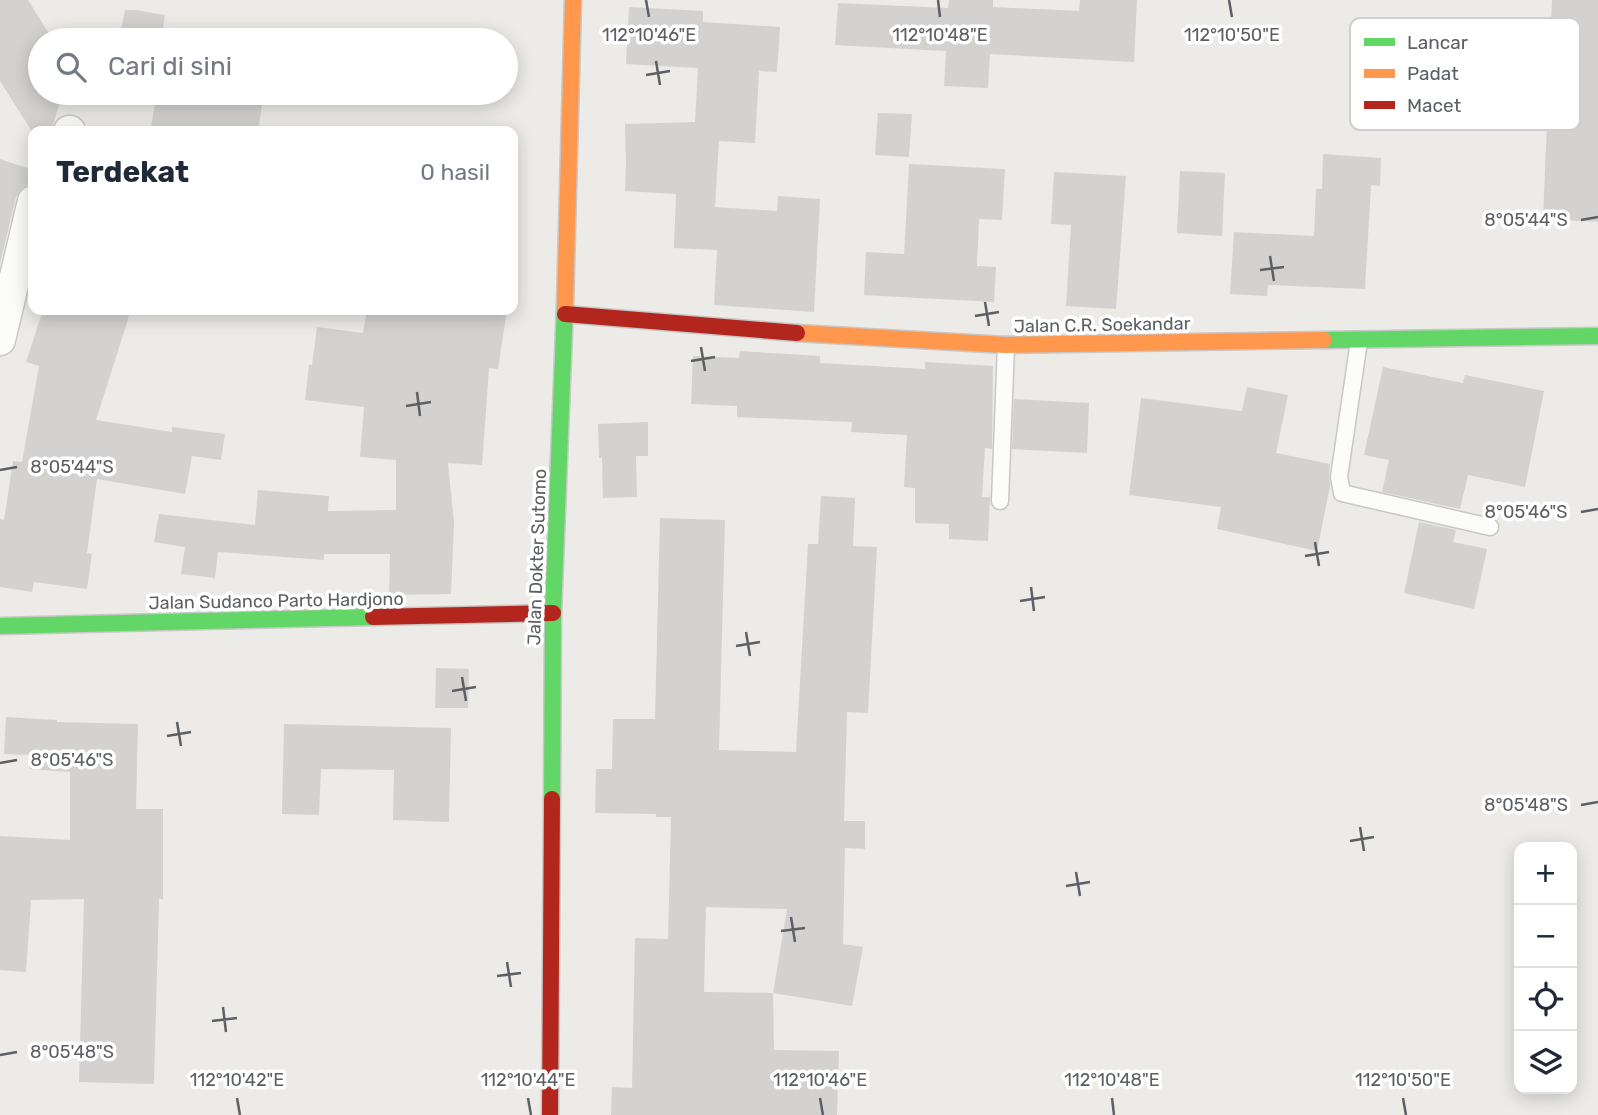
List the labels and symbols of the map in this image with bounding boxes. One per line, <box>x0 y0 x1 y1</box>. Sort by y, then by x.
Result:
legend <box>1350 18 1580 130</box>
text: 112°10'46"E <box>602 24 696 46</box>
text: 112°10'48"E <box>892 24 988 46</box>
text: 112°10'50"E <box>1184 24 1280 46</box>
text: Lancar <box>1407 31 1469 54</box>
text: Padat <box>1407 62 1459 85</box>
text: Macet <box>1407 94 1462 117</box>
text: 8°05'44"S <box>1484 209 1568 231</box>
street label: Jalan C.R. Soekandar <box>1013 312 1191 338</box>
text: 8°05'44"S <box>30 456 114 478</box>
street label: Jalan Dokter Sutomo <box>523 468 551 646</box>
text: 8°05'46"S <box>1485 501 1567 523</box>
street label: Jalan Sudanco Parto Hardjono <box>148 588 404 614</box>
text: 8°05'46"S <box>31 749 113 771</box>
text: 8°05'48"S <box>1484 794 1568 816</box>
text: 8°05'48"S <box>30 1041 114 1063</box>
text: 112°10'42"E <box>190 1069 284 1091</box>
text: 112°10'44"E <box>481 1069 575 1091</box>
text: 112°10'46"E <box>773 1069 867 1091</box>
text: 112°10'48"E <box>1064 1069 1160 1091</box>
text: 112°10'50"E <box>1355 1069 1451 1091</box>

